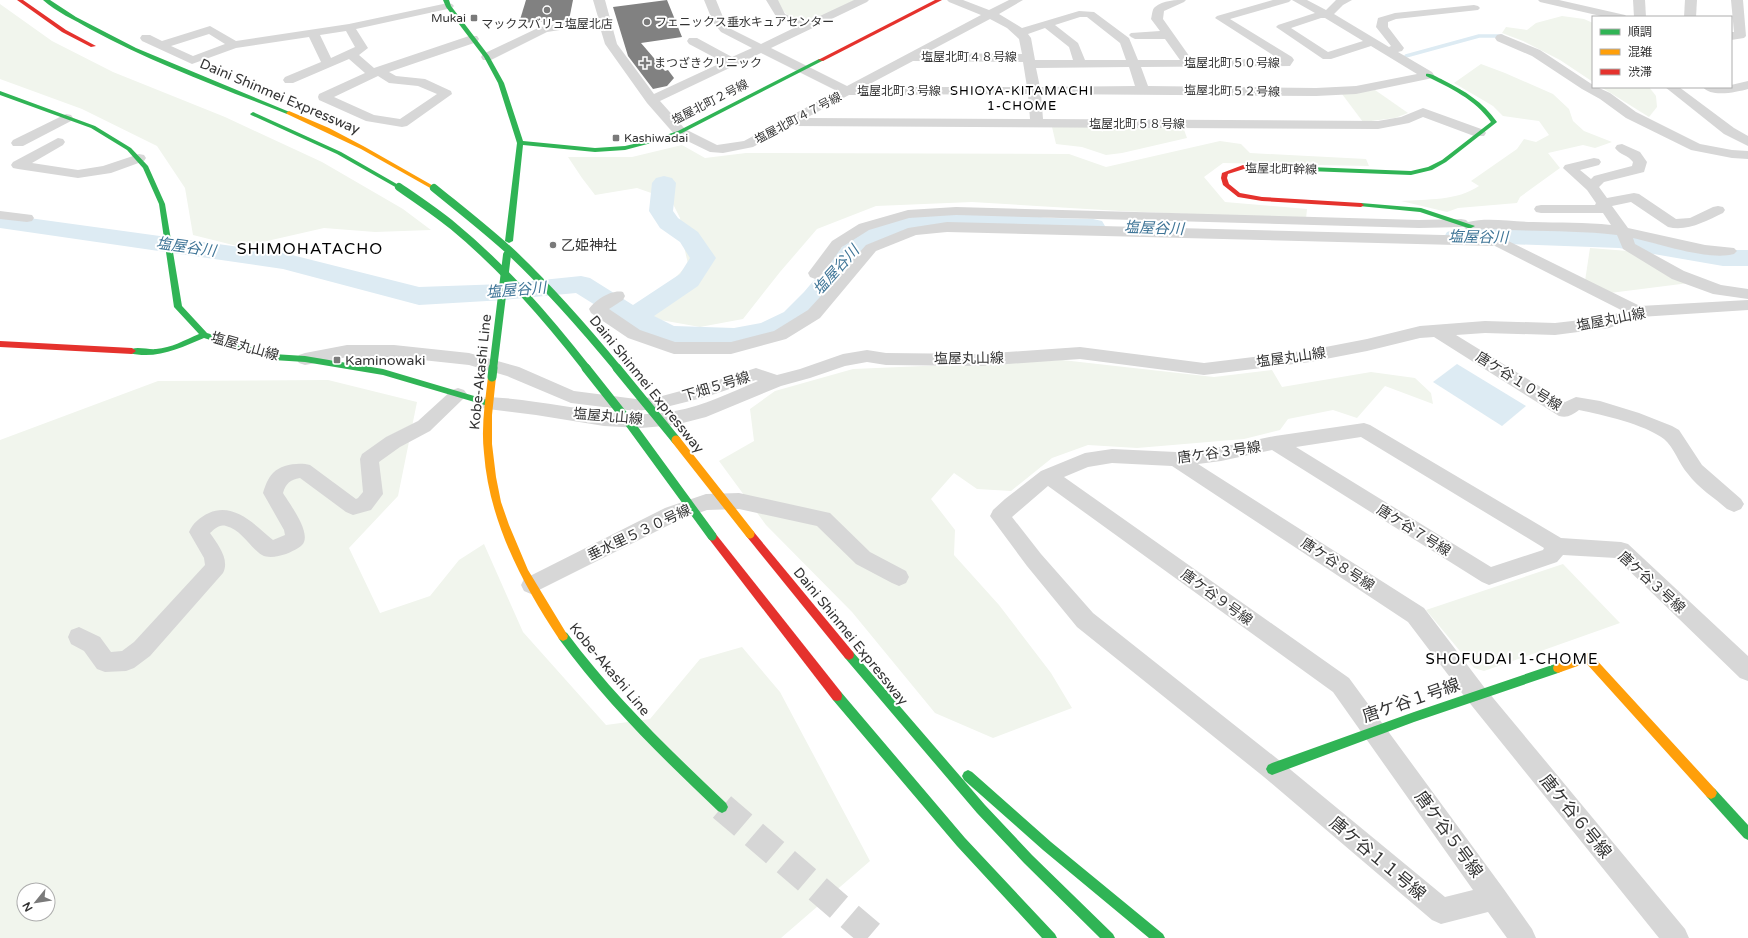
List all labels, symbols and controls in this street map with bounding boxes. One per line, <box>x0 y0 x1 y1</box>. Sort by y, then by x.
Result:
marker: マックスバリュ塩屋北店 <box>542 5 552 15</box>
place label: Mukai <box>431 11 466 25</box>
marker: Mukai <box>469 13 479 23</box>
place label: フェニックス垂水キュアセンター <box>655 15 834 29</box>
legend <box>1592 16 1732 88</box>
place label: マックスバリュ塩屋北店 <box>481 17 613 31</box>
marker: フェニックス垂水キュアセンター <box>642 17 652 27</box>
text: 順調 <box>1628 25 1652 39</box>
text: 混雑 <box>1628 45 1652 59</box>
street label: 塩屋北町４８号線 <box>921 50 1017 64</box>
street label: Daini Shinmei Expressway <box>197 55 363 138</box>
place label: まつざきクリニック <box>654 56 762 70</box>
street label: 塩屋北町５０号線 <box>1184 56 1280 70</box>
marker: まつざきクリニック <box>639 57 651 69</box>
text: 渋滞 <box>1628 65 1652 79</box>
street label: 塩屋北町２号線 <box>669 77 751 127</box>
district label: SHIOYA-KITAMACHI 1-CHOME <box>950 83 1094 114</box>
street label: 塩屋北町５２号線 <box>1184 83 1280 99</box>
street label: 塩屋北町３号線 <box>857 84 941 98</box>
street label: 塩屋北町４７号線 <box>752 89 844 147</box>
street label: 塩屋北町５８号線 <box>1089 117 1185 131</box>
place label: Kashiwadai <box>624 131 688 145</box>
marker: Kashiwadai <box>611 133 621 143</box>
street label: 塩屋北町幹線 <box>1245 161 1317 177</box>
water label: 塩屋谷川 <box>1124 218 1186 238</box>
water label: 塩屋谷川 <box>1448 227 1510 247</box>
water label: 塩屋谷川 <box>155 234 219 260</box>
place label: 乙姫神社 <box>561 237 617 254</box>
district label: SHIMOHATACHO <box>237 239 383 259</box>
marker: 乙姫神社 <box>548 240 558 250</box>
water label: 塩屋谷川 <box>809 240 864 298</box>
water label: 塩屋谷川 <box>485 278 549 302</box>
street label: 塩屋丸山線 <box>1575 304 1647 335</box>
street label: Daini Shinmei Expressway <box>586 312 708 457</box>
street label: Kobe-Akashi Line <box>466 313 495 431</box>
street label: 塩屋丸山線 <box>209 329 281 364</box>
street label: 塩屋丸山線 <box>1255 344 1327 371</box>
street label: 唐ケ谷１０号線 <box>1473 348 1565 415</box>
street label: 塩屋丸山線 <box>934 349 1004 368</box>
place label: Kaminowaki <box>345 352 426 369</box>
marker: Kaminowaki <box>332 355 342 365</box>
street label: 下畑５号線 <box>680 368 752 405</box>
street label: 塩屋丸山線 <box>572 405 644 428</box>
street label: 唐ケ谷３号線 <box>1176 438 1262 467</box>
street label: 垂水里５３０号線 <box>585 501 694 564</box>
street label: 唐ケ谷７号線 <box>1374 501 1454 560</box>
street label: 唐ケ谷８号線 <box>1298 534 1378 594</box>
street label: 唐ケ谷３号線 <box>1615 548 1689 617</box>
street label: Daini Shinmei Expressway <box>790 564 912 709</box>
street label: 唐ケ谷９号線 <box>1178 566 1256 629</box>
street label: Kobe-Akashi Line <box>566 619 654 719</box>
district label: SHOFUDAI 1-CHOME <box>1425 650 1599 668</box>
street label: 唐ケ谷１号線 <box>1360 674 1463 727</box>
street label: 唐ケ谷６号線 <box>1535 770 1616 863</box>
street label: 唐ケ谷５号線 <box>1410 787 1487 882</box>
street label: 唐ケ谷１１号線 <box>1325 812 1430 905</box>
north arrow <box>16 882 56 922</box>
text: N <box>20 900 36 914</box>

